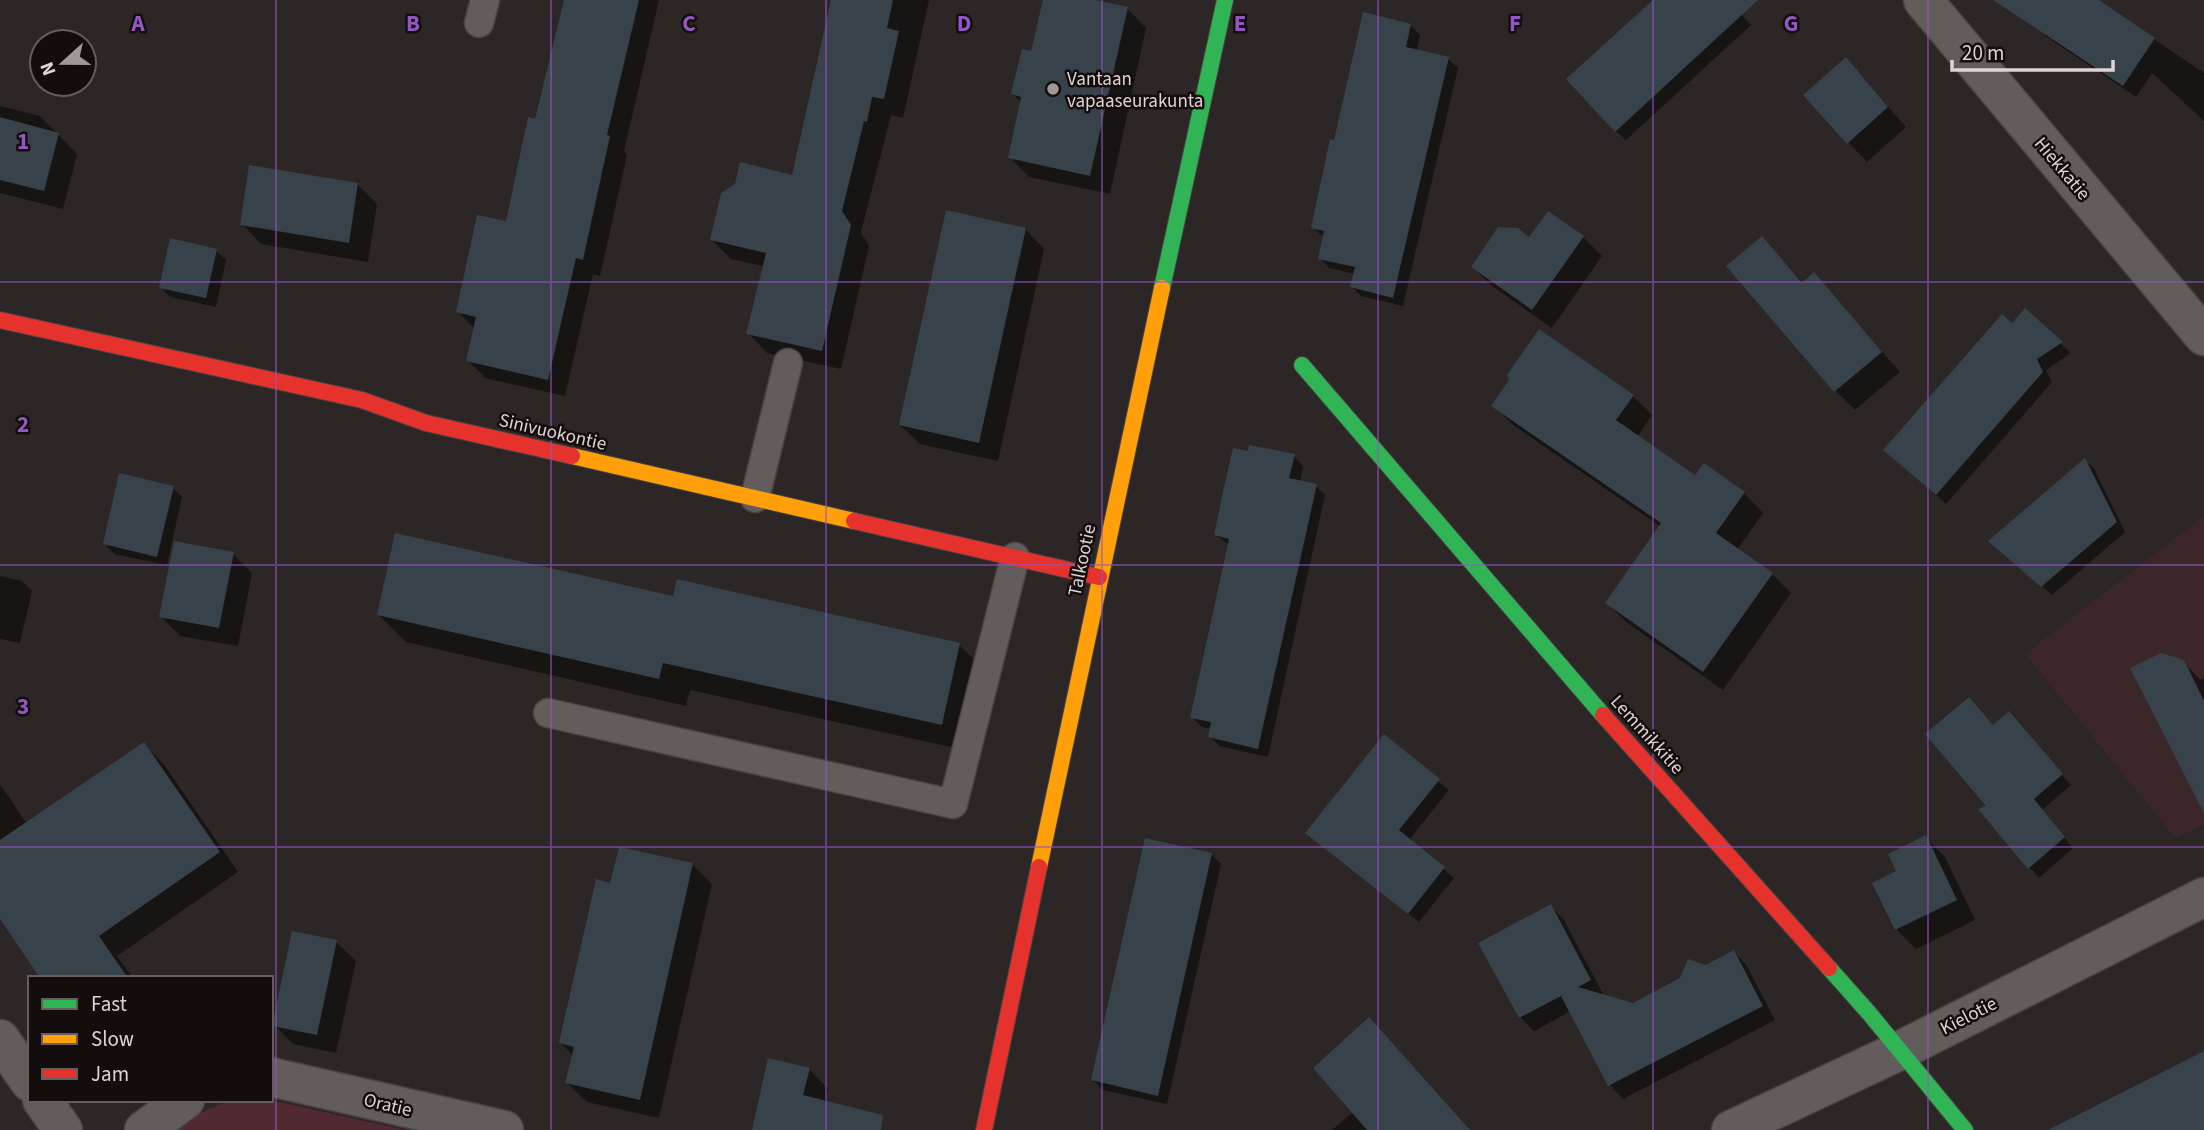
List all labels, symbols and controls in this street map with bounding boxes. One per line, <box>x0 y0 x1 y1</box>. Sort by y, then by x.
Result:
text: A <box>130 7 145 40</box>
text: B <box>406 7 420 40</box>
text: C <box>682 7 696 40</box>
text: D <box>957 7 971 40</box>
text: E <box>1234 7 1246 40</box>
text: F <box>1509 7 1521 40</box>
text: G <box>1784 7 1798 40</box>
north arrow <box>28 28 98 98</box>
scale bar <box>1952 28 2113 72</box>
text: 20 m <box>1962 38 2004 68</box>
text: N <box>34 58 63 79</box>
place label: Vantaan vapaaseurakunta <box>1067 66 1203 115</box>
marker: Vantaan vapaaseurakunta <box>1045 81 1061 97</box>
text: 1 <box>17 125 29 158</box>
street label: Hiekkatie <box>2027 132 2096 206</box>
street label: Sinivuokontie <box>496 407 609 458</box>
text: 2 <box>17 408 29 441</box>
street label: Talkootie <box>1062 522 1103 599</box>
street label: Lemmikkitie <box>1604 689 1690 781</box>
text: 3 <box>17 690 29 723</box>
legend <box>28 976 273 1102</box>
text: Fast <box>91 989 127 1019</box>
street label: Kielotie <box>1936 991 2002 1042</box>
text: Slow <box>91 1024 134 1054</box>
text: Jam <box>91 1059 129 1089</box>
street label: Oratie <box>361 1087 414 1124</box>

